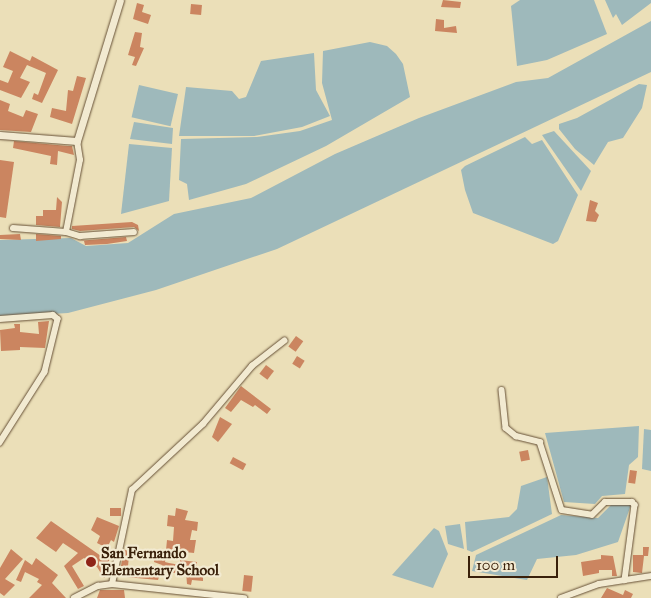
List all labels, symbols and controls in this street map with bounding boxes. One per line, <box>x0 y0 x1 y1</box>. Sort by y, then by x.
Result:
place label: San Fernando Elementary School <box>101 544 219 579</box>
scale bar <box>471 546 561 578</box>
marker: San Fernando Elementary School <box>85 556 97 568</box>
text: 100 m <box>476 556 515 574</box>

